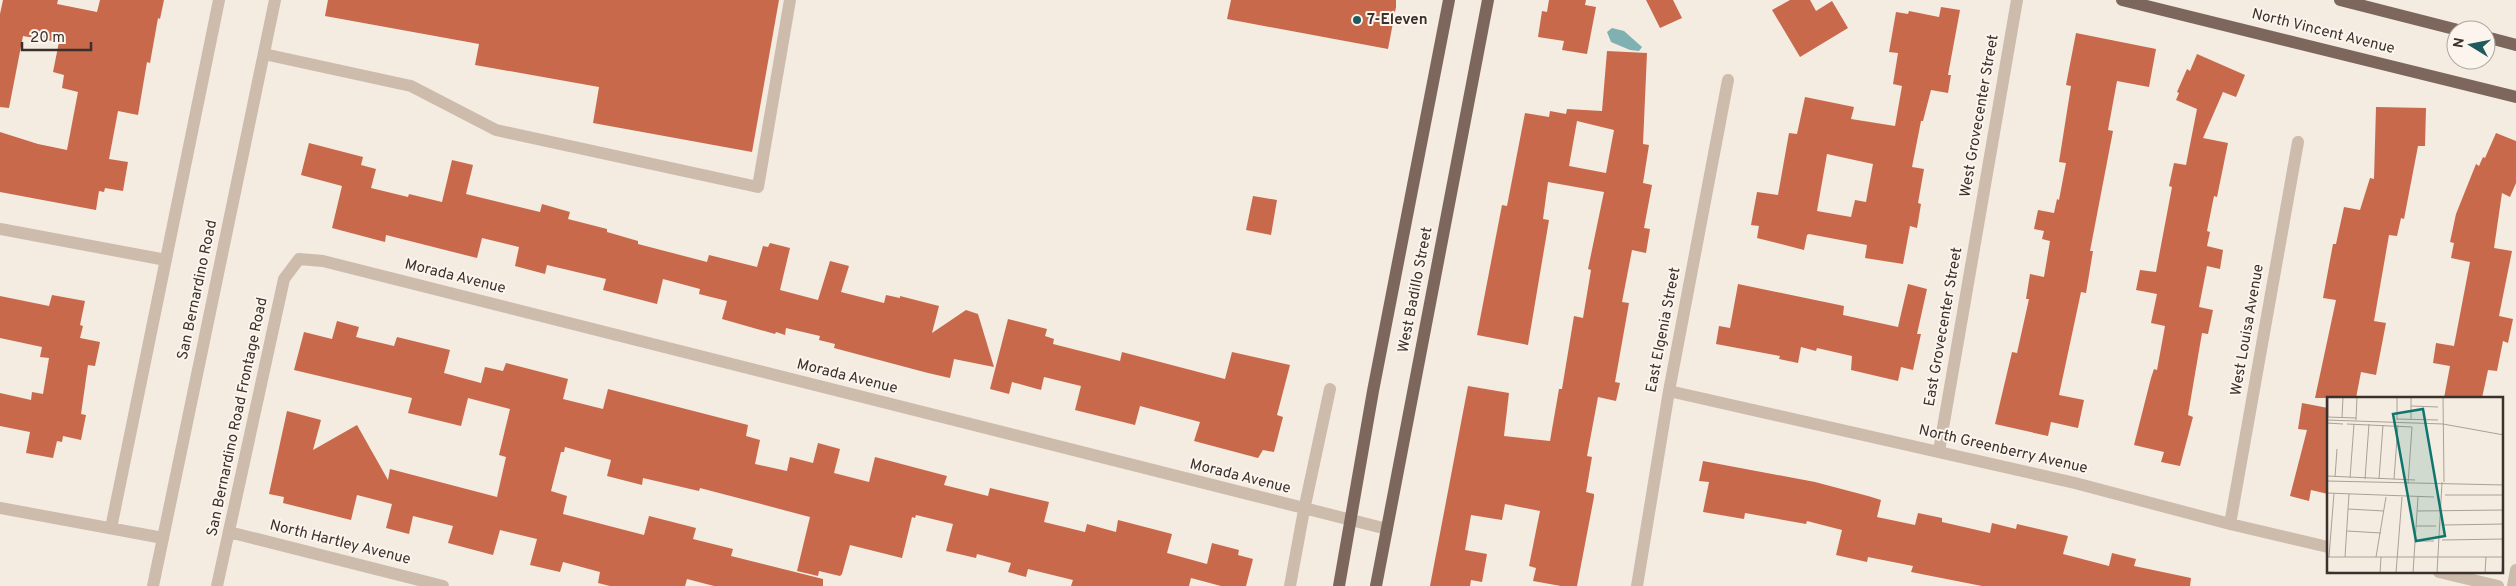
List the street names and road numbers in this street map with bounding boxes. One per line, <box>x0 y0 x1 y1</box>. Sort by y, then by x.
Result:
street label: North Vincent Avenue <box>2249 5 2397 59</box>
street label: West Grovecenter Street <box>1956 33 2004 199</box>
street label: San Bernardino Road <box>174 218 222 362</box>
street label: West Badillo Street <box>1394 226 1438 354</box>
street label: East Grovecenter Street <box>1921 246 1967 408</box>
street label: Morada Avenue <box>403 255 507 299</box>
street label: West Louisa Avenue <box>2227 263 2269 397</box>
street label: East Elgenia Street <box>1643 266 1685 394</box>
street label: San Bernardino Road Frontage Road <box>203 296 273 538</box>
street label: Morada Avenue <box>795 355 899 399</box>
street label: North Greenberry Avenue <box>1917 421 2089 479</box>
street label: Morada Avenue <box>1188 455 1292 499</box>
street label: North Hartley Avenue <box>268 516 412 570</box>

